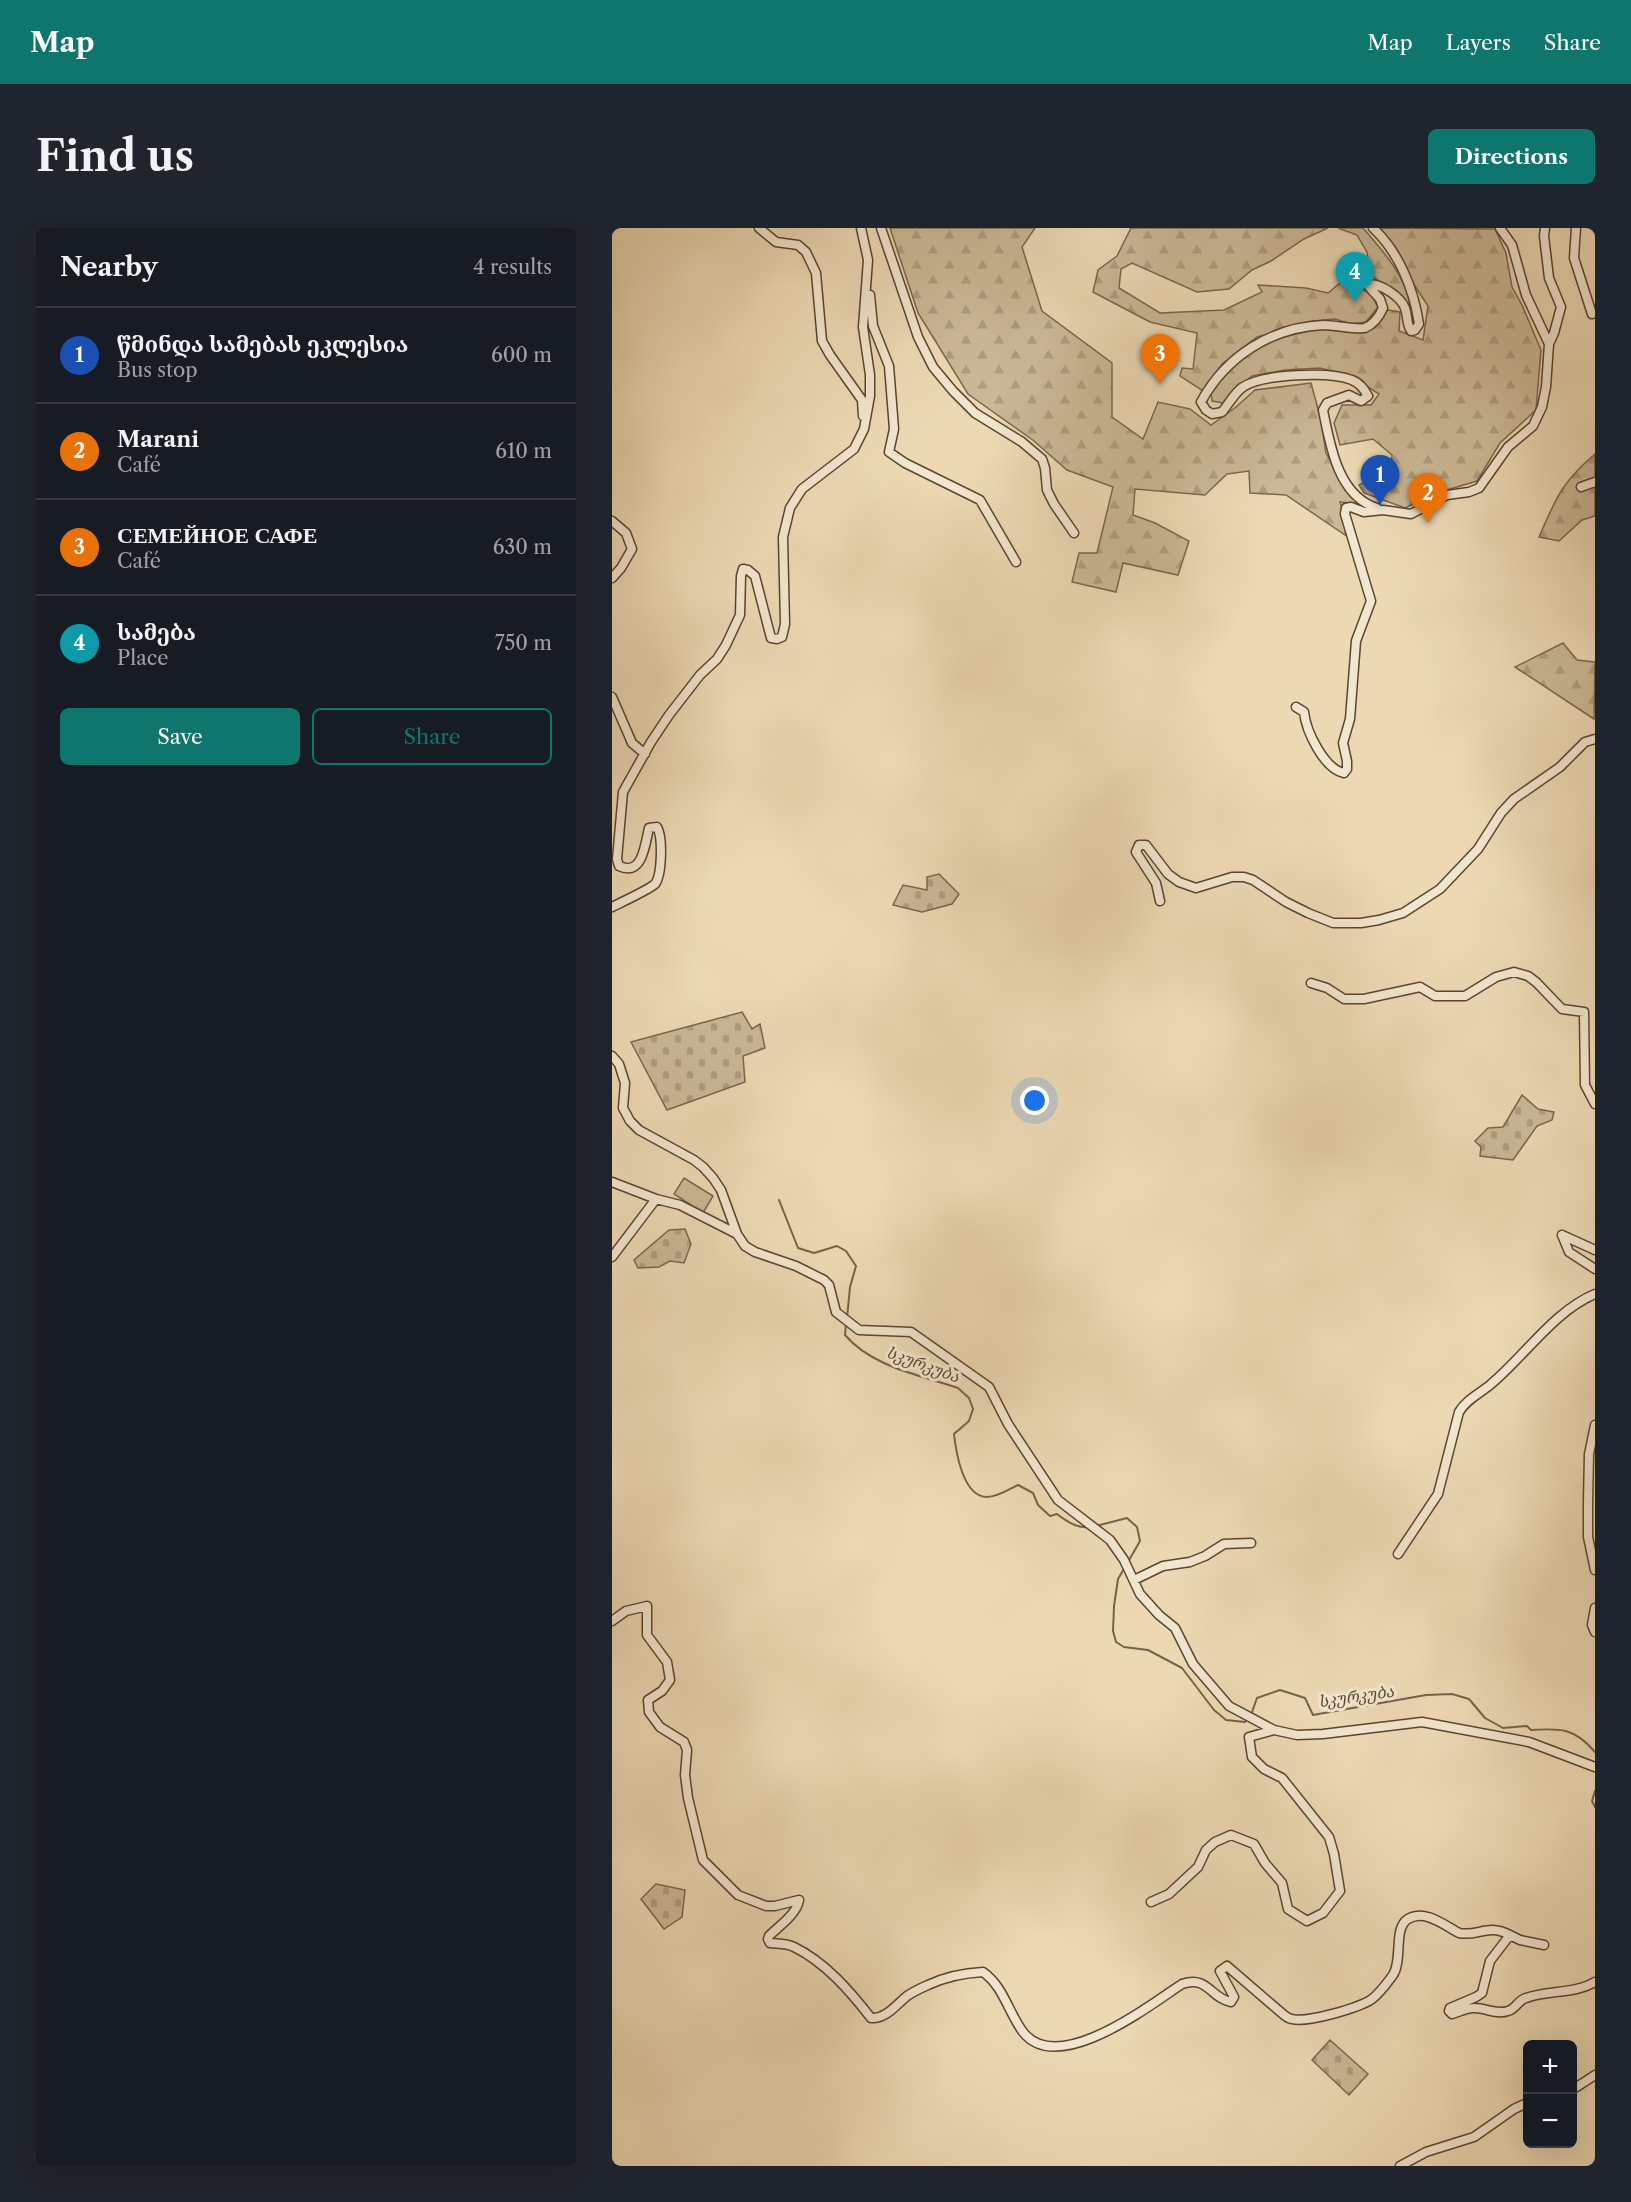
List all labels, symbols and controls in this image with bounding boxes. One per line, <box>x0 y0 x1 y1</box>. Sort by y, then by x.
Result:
text: Map <box>30 25 94 59</box>
text: Map <box>1368 30 1413 55</box>
text: Layers <box>1446 30 1511 55</box>
text: Share <box>1544 30 1601 55</box>
button: Directions <box>1428 129 1595 184</box>
text: Find us <box>36 130 194 182</box>
text: Nearby <box>60 251 158 283</box>
pin: 4 <box>1336 253 1374 302</box>
text: 4 results <box>473 255 552 279</box>
text: წმინდა სამებას ეკლესია <box>117 331 408 358</box>
pin: 3 <box>1140 334 1180 384</box>
text: 1 <box>75 343 84 367</box>
text: 600 m <box>491 343 552 367</box>
text: Bus stop <box>117 358 198 382</box>
text: Marani <box>117 426 199 453</box>
text: 2 <box>74 439 85 463</box>
text: 610 m <box>495 439 552 463</box>
text: Café <box>117 453 161 477</box>
pin: 1 <box>1360 456 1400 505</box>
pin: 2 <box>1408 474 1448 523</box>
text: СЕМЕЙНОЕ САФЕ <box>117 522 317 549</box>
text: 3 <box>74 535 85 559</box>
text: 630 m <box>493 535 552 559</box>
text: Café <box>117 549 161 573</box>
text: სამება <box>117 619 196 646</box>
text: 4 <box>74 631 85 655</box>
text: 750 m <box>495 631 552 655</box>
text: Place <box>117 646 168 670</box>
button: Save <box>60 708 300 765</box>
button: Share <box>312 708 552 765</box>
your location <box>1020 1086 1049 1115</box>
water label: სკურკუბა <box>883 1342 963 1388</box>
water label: სკურკუბა <box>1317 1681 1396 1712</box>
map controls <box>1523 2040 1577 2148</box>
button: + <box>1523 2040 1577 2094</box>
button: − <box>1523 2094 1577 2148</box>

